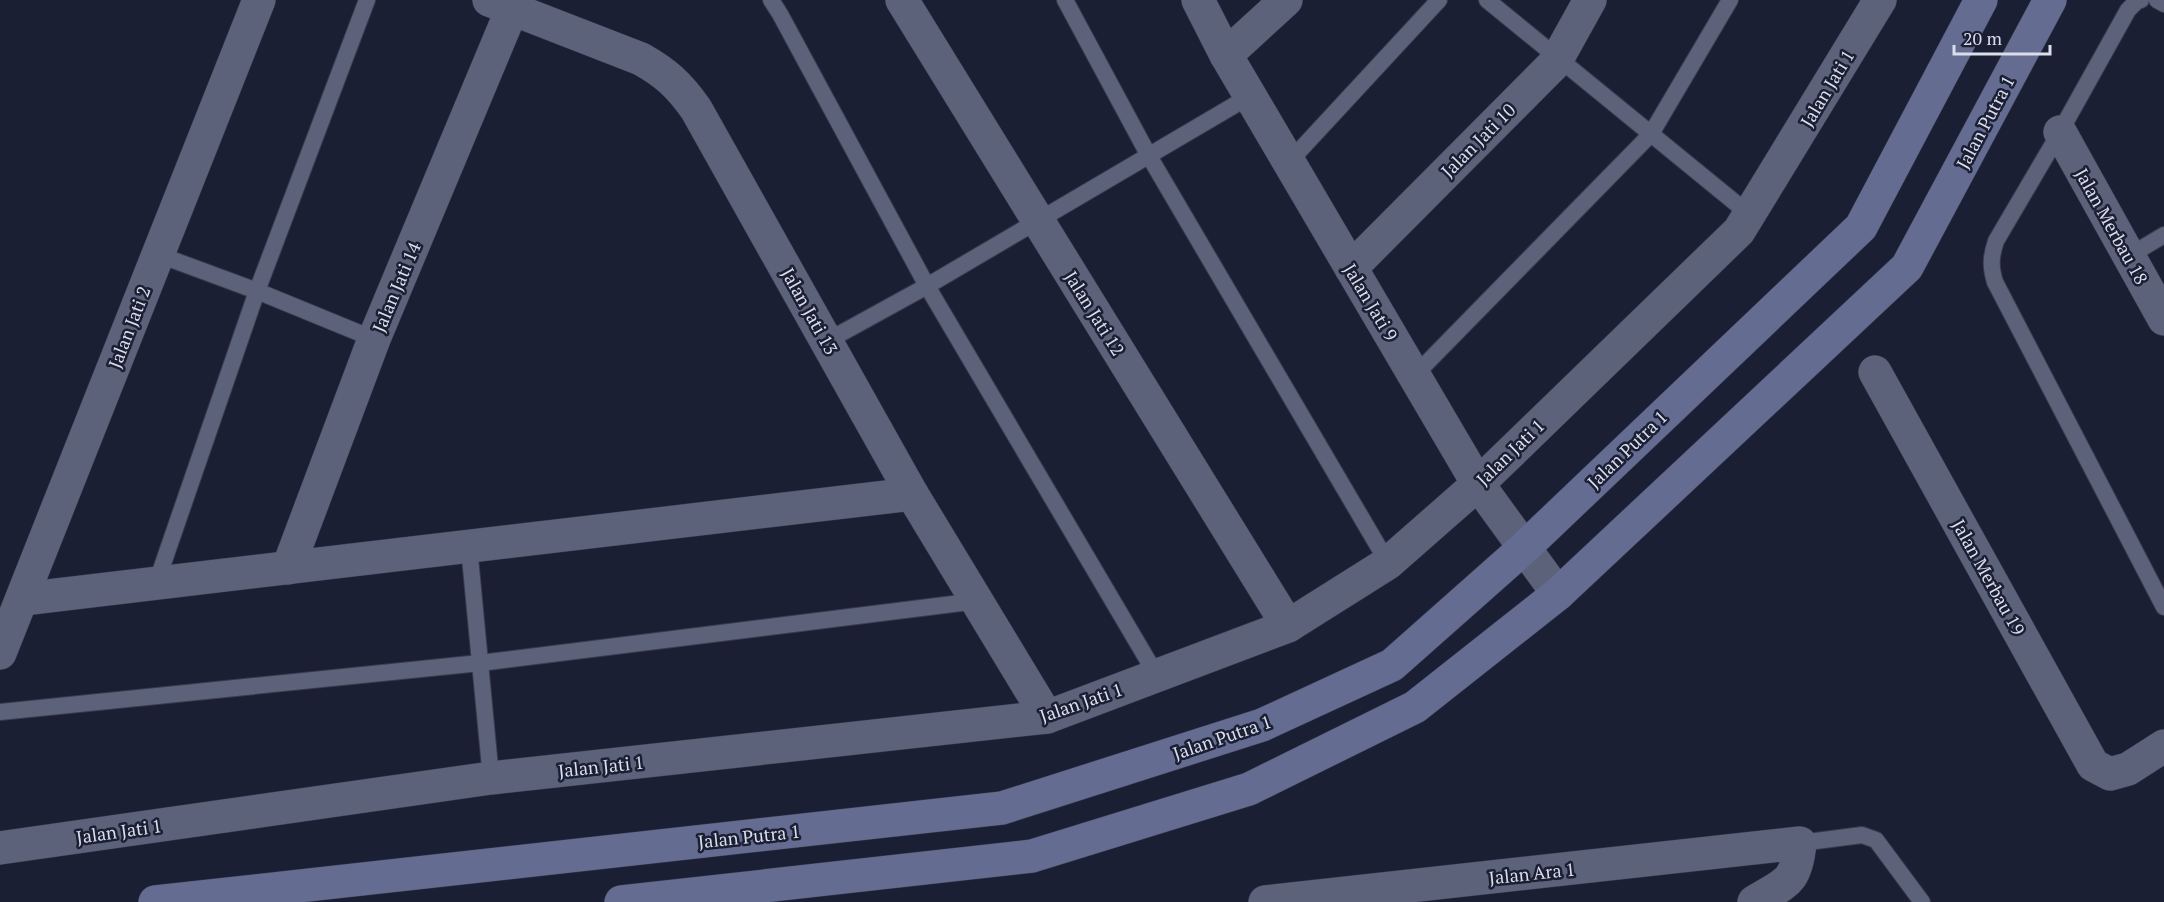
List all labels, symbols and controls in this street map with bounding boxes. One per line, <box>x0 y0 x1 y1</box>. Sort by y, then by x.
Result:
scale bar <box>1954 18 2050 56</box>
text: 20 m <box>1963 26 2003 50</box>
street label: Jalan Jati 1 <box>1795 45 1859 131</box>
street label: Jalan Putra 1 <box>1950 71 2020 173</box>
street label: Jalan Jati 10 <box>1436 98 1520 182</box>
street label: Jalan Merbau 18 <box>2070 164 2154 288</box>
street label: Jalan Jati 14 <box>366 238 426 336</box>
street label: Jalan Jati 9 <box>1339 259 1403 345</box>
street label: Jalan Jati 13 <box>776 263 844 359</box>
street label: Jalan Jati 12 <box>1059 266 1131 360</box>
street label: Jalan Jati 2 <box>102 283 156 371</box>
street label: Jalan Putra 1 <box>1582 405 1672 493</box>
street label: Jalan Jati 1 <box>1471 413 1549 491</box>
street label: Jalan Merbau 19 <box>1947 515 2031 639</box>
street label: Jalan Jati 1 <box>1036 677 1126 727</box>
street label: Jalan Putra 1 <box>1170 709 1274 765</box>
street label: Jalan Jati 1 <box>557 750 645 782</box>
street label: Jalan Jati 1 <box>75 813 163 849</box>
street label: Jalan Putra 1 <box>697 819 801 853</box>
street label: Jalan Ara 1 <box>1488 857 1576 889</box>

